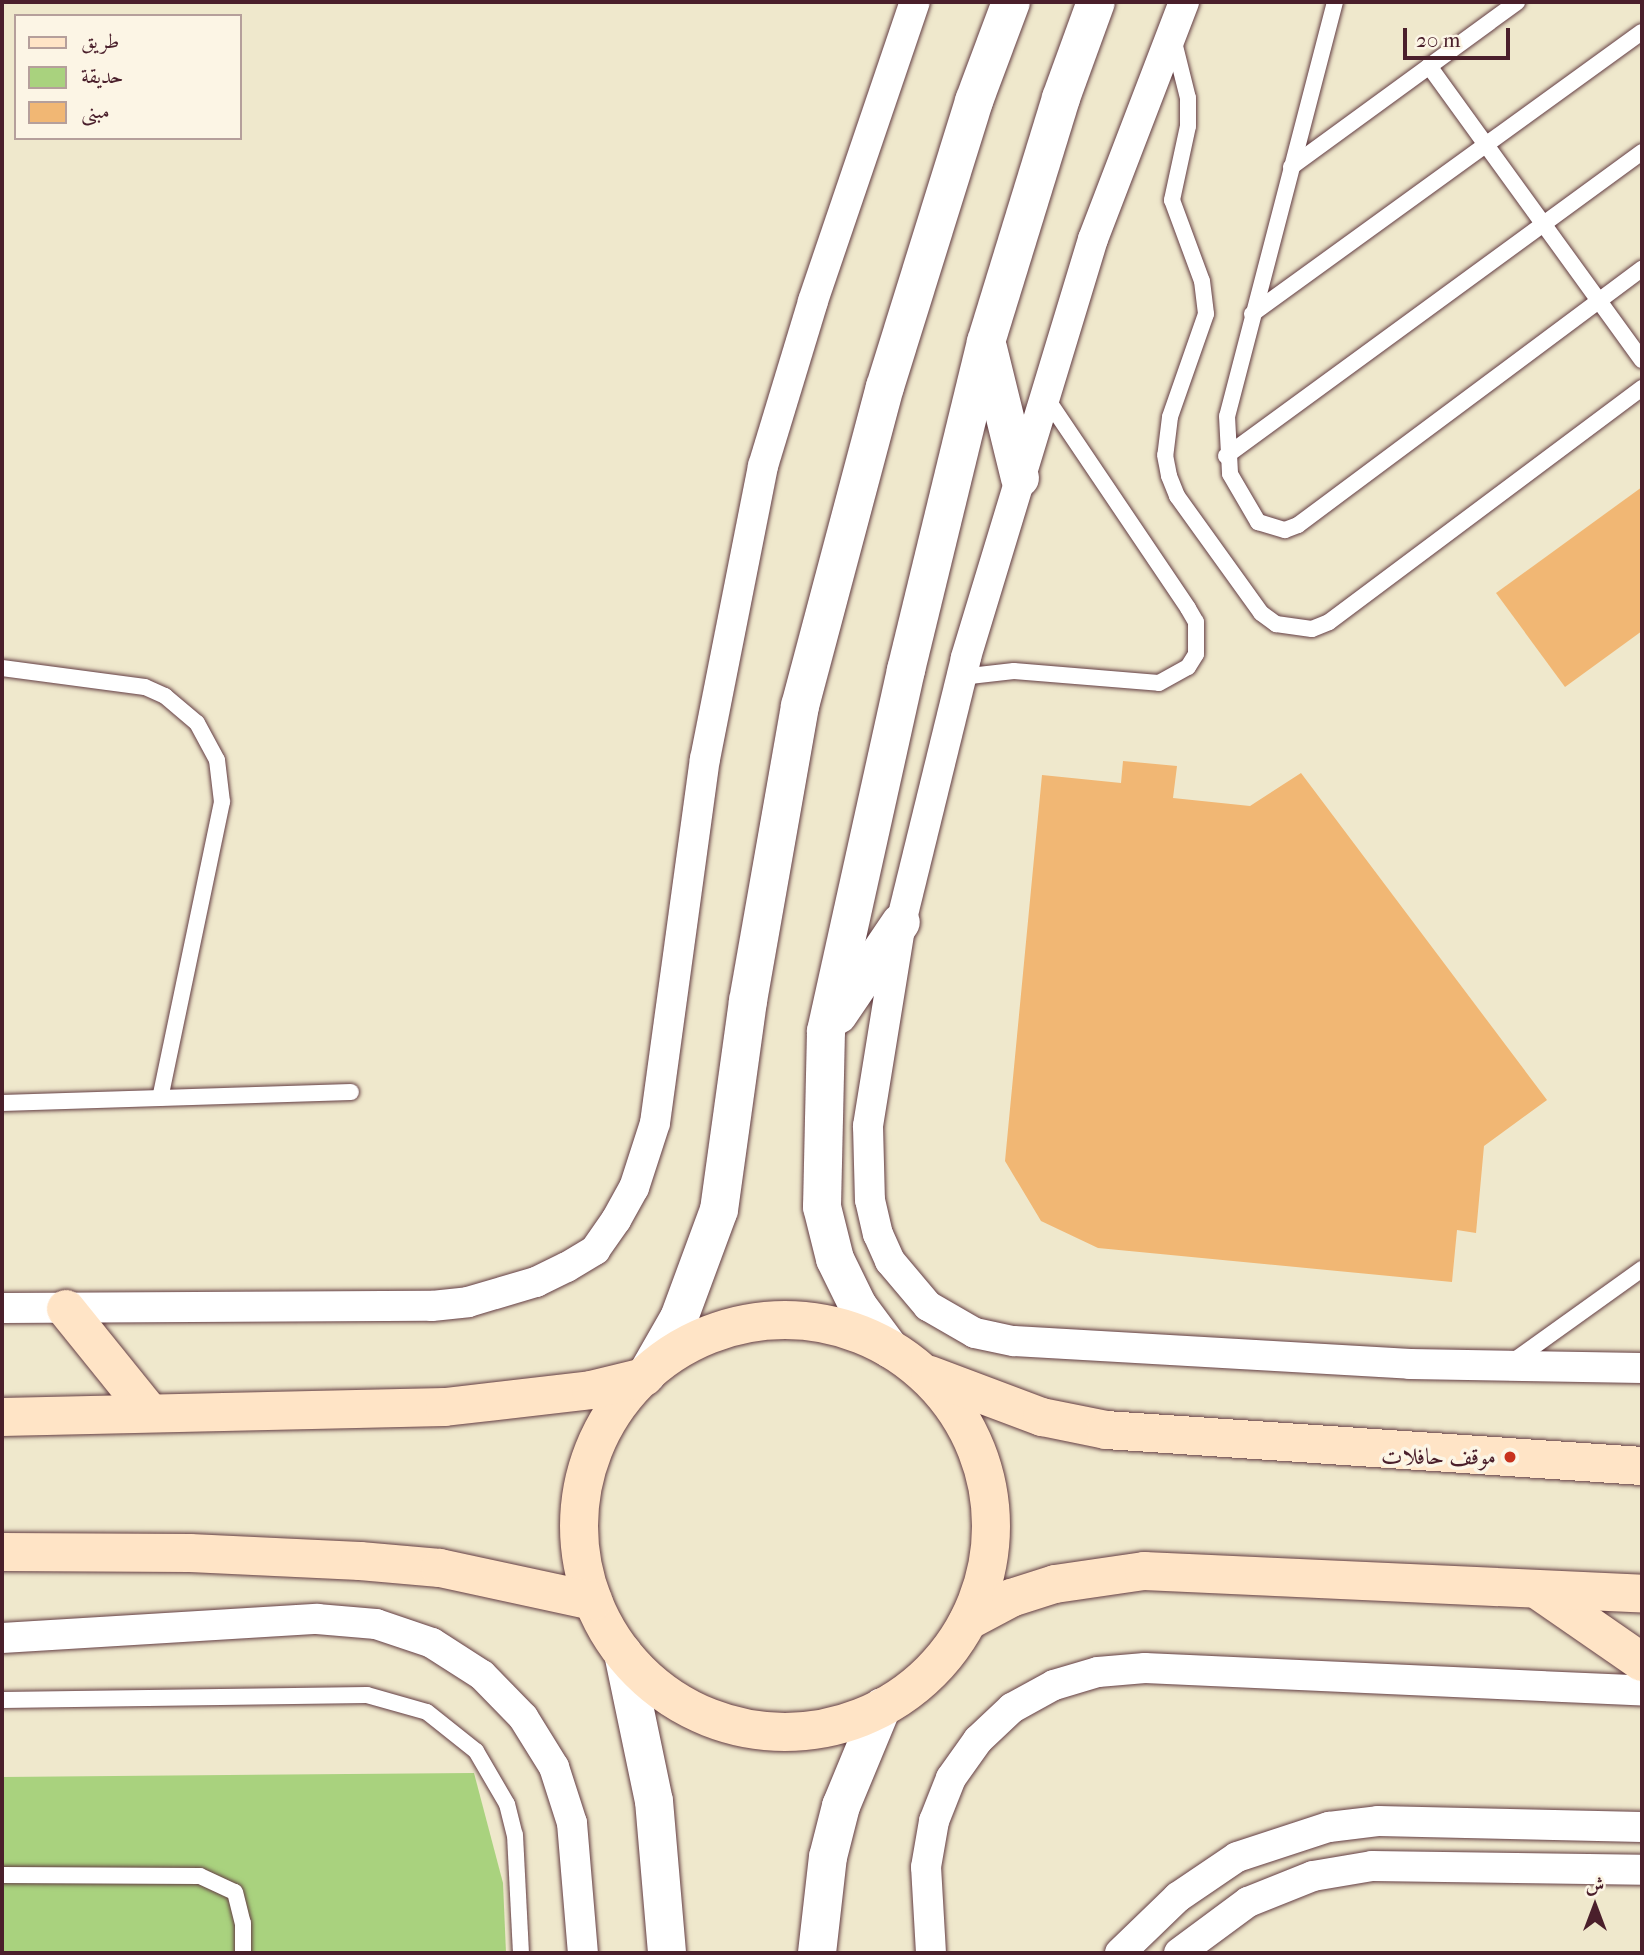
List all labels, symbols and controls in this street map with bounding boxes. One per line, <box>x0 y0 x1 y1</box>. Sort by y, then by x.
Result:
legend <box>14 14 242 140</box>
scale bar <box>1406 14 1513 58</box>
text: 20 m <box>1416 28 1460 52</box>
text: طريق <box>81 29 119 53</box>
text: حديقة <box>81 64 124 88</box>
text: مبنى <box>81 99 110 123</box>
place label: موقف حافلات <box>1381 1443 1496 1471</box>
marker: موقف حافلات <box>1502 1449 1518 1465</box>
north arrow <box>1560 1871 1630 1941</box>
text: ش <box>1586 1874 1604 1896</box>

